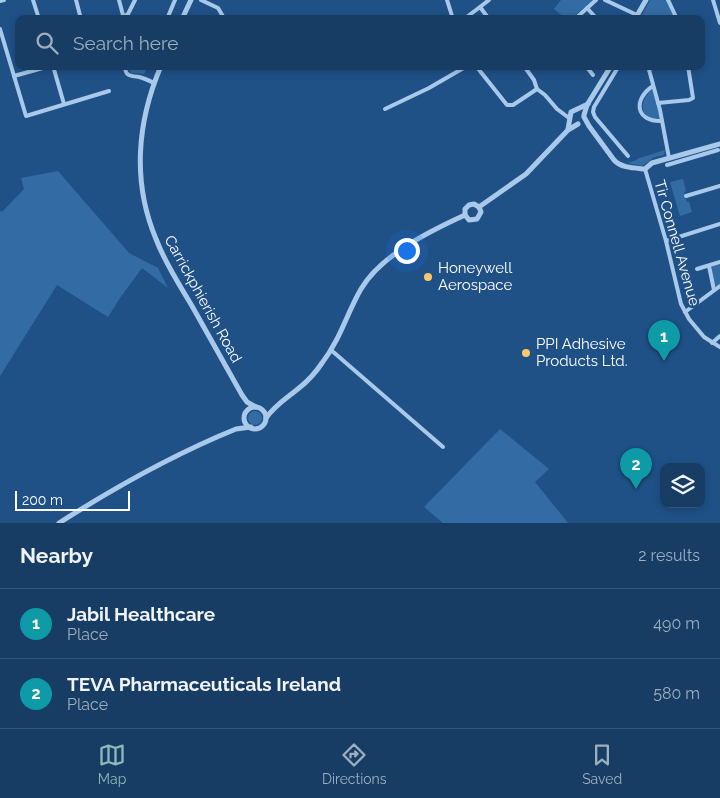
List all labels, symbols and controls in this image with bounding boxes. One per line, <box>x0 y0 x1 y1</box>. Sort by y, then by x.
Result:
search box <box>15 15 705 70</box>
icon: search <box>33 29 61 57</box>
text: Search here <box>73 32 179 54</box>
street label: Tir Connell Avenue <box>650 178 704 308</box>
street label: Carrickphierish Road <box>160 232 246 366</box>
your location <box>394 238 420 264</box>
place label: Honeywell Aerospace <box>438 259 513 294</box>
marker: Honeywell Aerospace <box>422 271 434 283</box>
pin: 1 <box>648 320 680 361</box>
place label: PPI Adhesive Products Ltd. <box>536 335 628 370</box>
marker: PPI Adhesive Products Ltd. <box>520 347 532 359</box>
pin: 2 <box>620 448 652 489</box>
map controls <box>660 463 705 508</box>
button: layers <box>660 463 705 508</box>
scale bar <box>15 488 130 511</box>
text: 200 m <box>22 492 63 508</box>
text: Nearby <box>20 543 93 568</box>
text: 2 results <box>638 546 700 565</box>
text: Jabil Healthcare <box>67 603 215 625</box>
text: 1 <box>32 614 40 633</box>
text: 490 m <box>653 614 700 633</box>
text: Place <box>67 625 108 644</box>
text: TEVA Pharmaceuticals Ireland <box>67 673 341 695</box>
text: 2 <box>31 684 41 703</box>
text: 580 m <box>653 684 700 703</box>
text: Place <box>67 695 108 714</box>
tab: Map <box>98 741 126 787</box>
tab: Directions <box>322 741 387 787</box>
tab: Saved <box>582 741 622 787</box>

